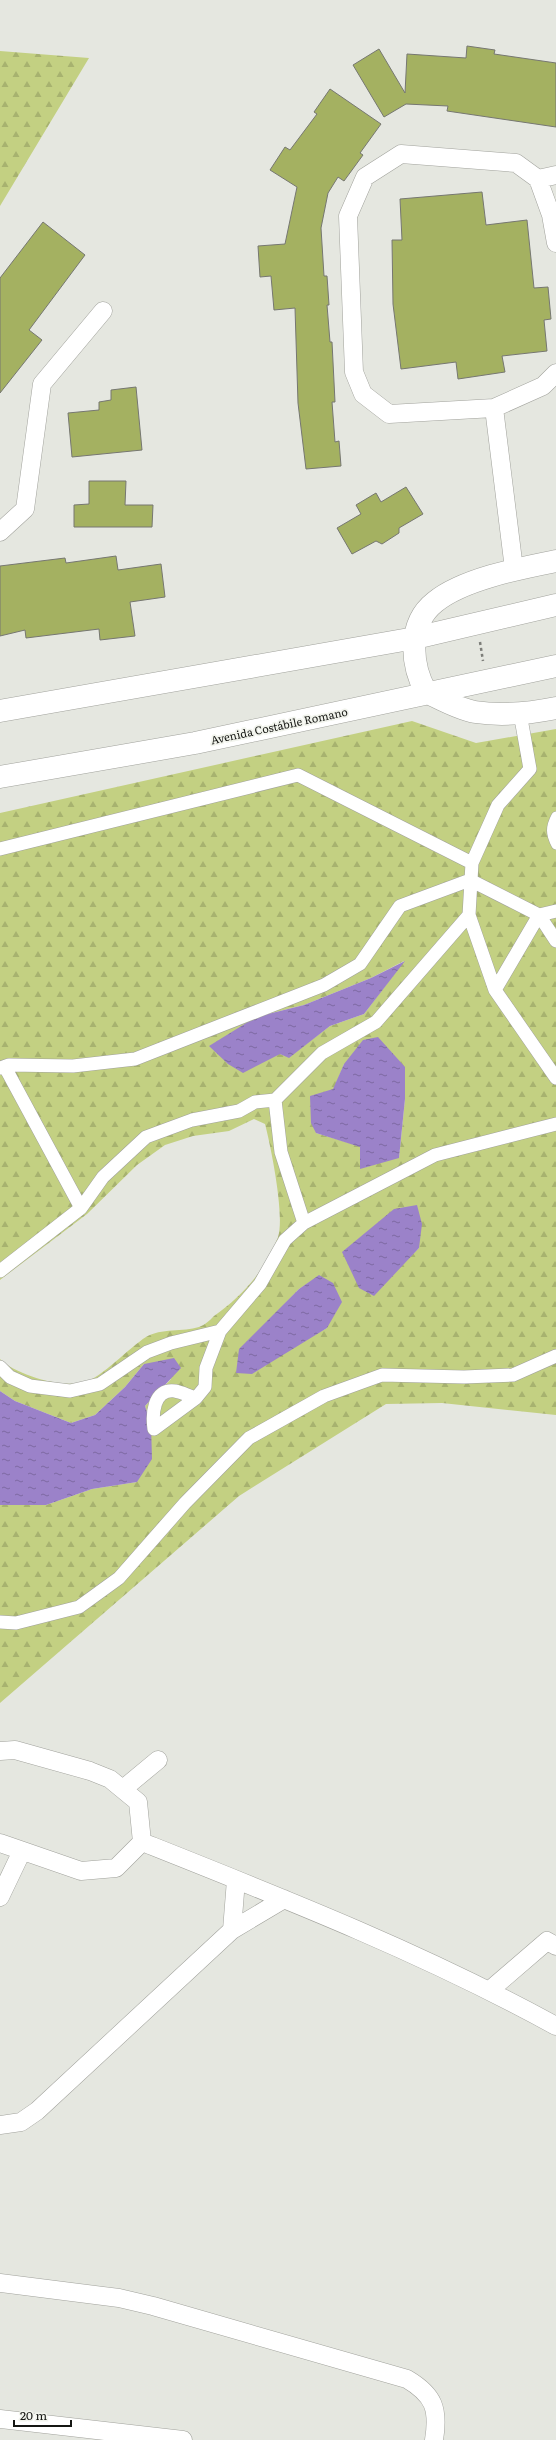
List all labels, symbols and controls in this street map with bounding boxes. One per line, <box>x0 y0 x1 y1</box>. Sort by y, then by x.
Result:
street label: Avenida Costábile Romano <box>209 703 349 747</box>
scale bar <box>14 2402 71 2428</box>
text: 20 m <box>20 2406 47 2424</box>

